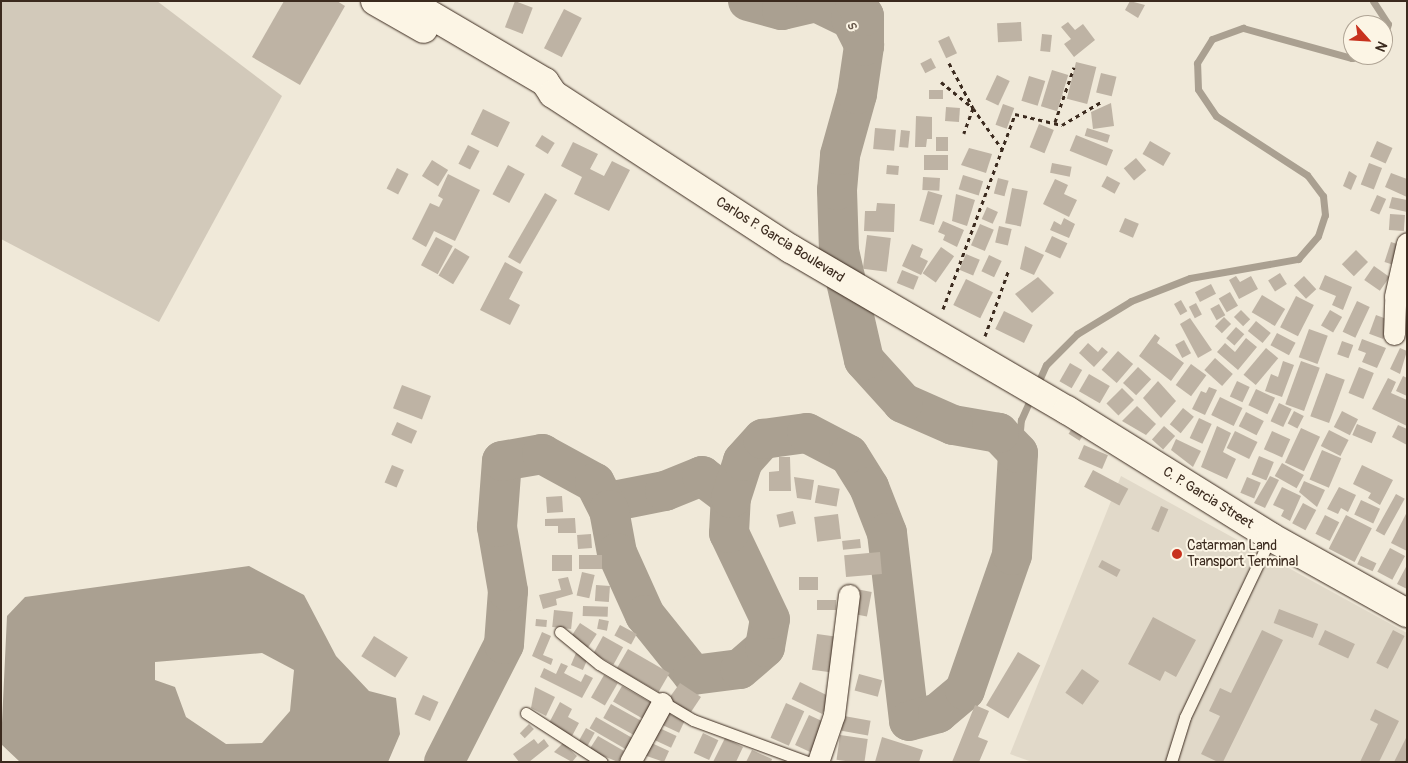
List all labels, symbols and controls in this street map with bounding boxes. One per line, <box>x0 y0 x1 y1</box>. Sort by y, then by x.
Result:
north arrow <box>1343 15 1393 65</box>
water label: s <box>843 17 861 33</box>
text: N <box>1371 38 1391 54</box>
street label: Carlos P. Garcia Boulevard <box>713 194 847 286</box>
street label: C. P. Garcia Street <box>1160 463 1256 533</box>
place label: Catarman Land Transport Terminal <box>1187 538 1299 570</box>
marker: Catarman Land Transport Terminal <box>1171 548 1183 560</box>

